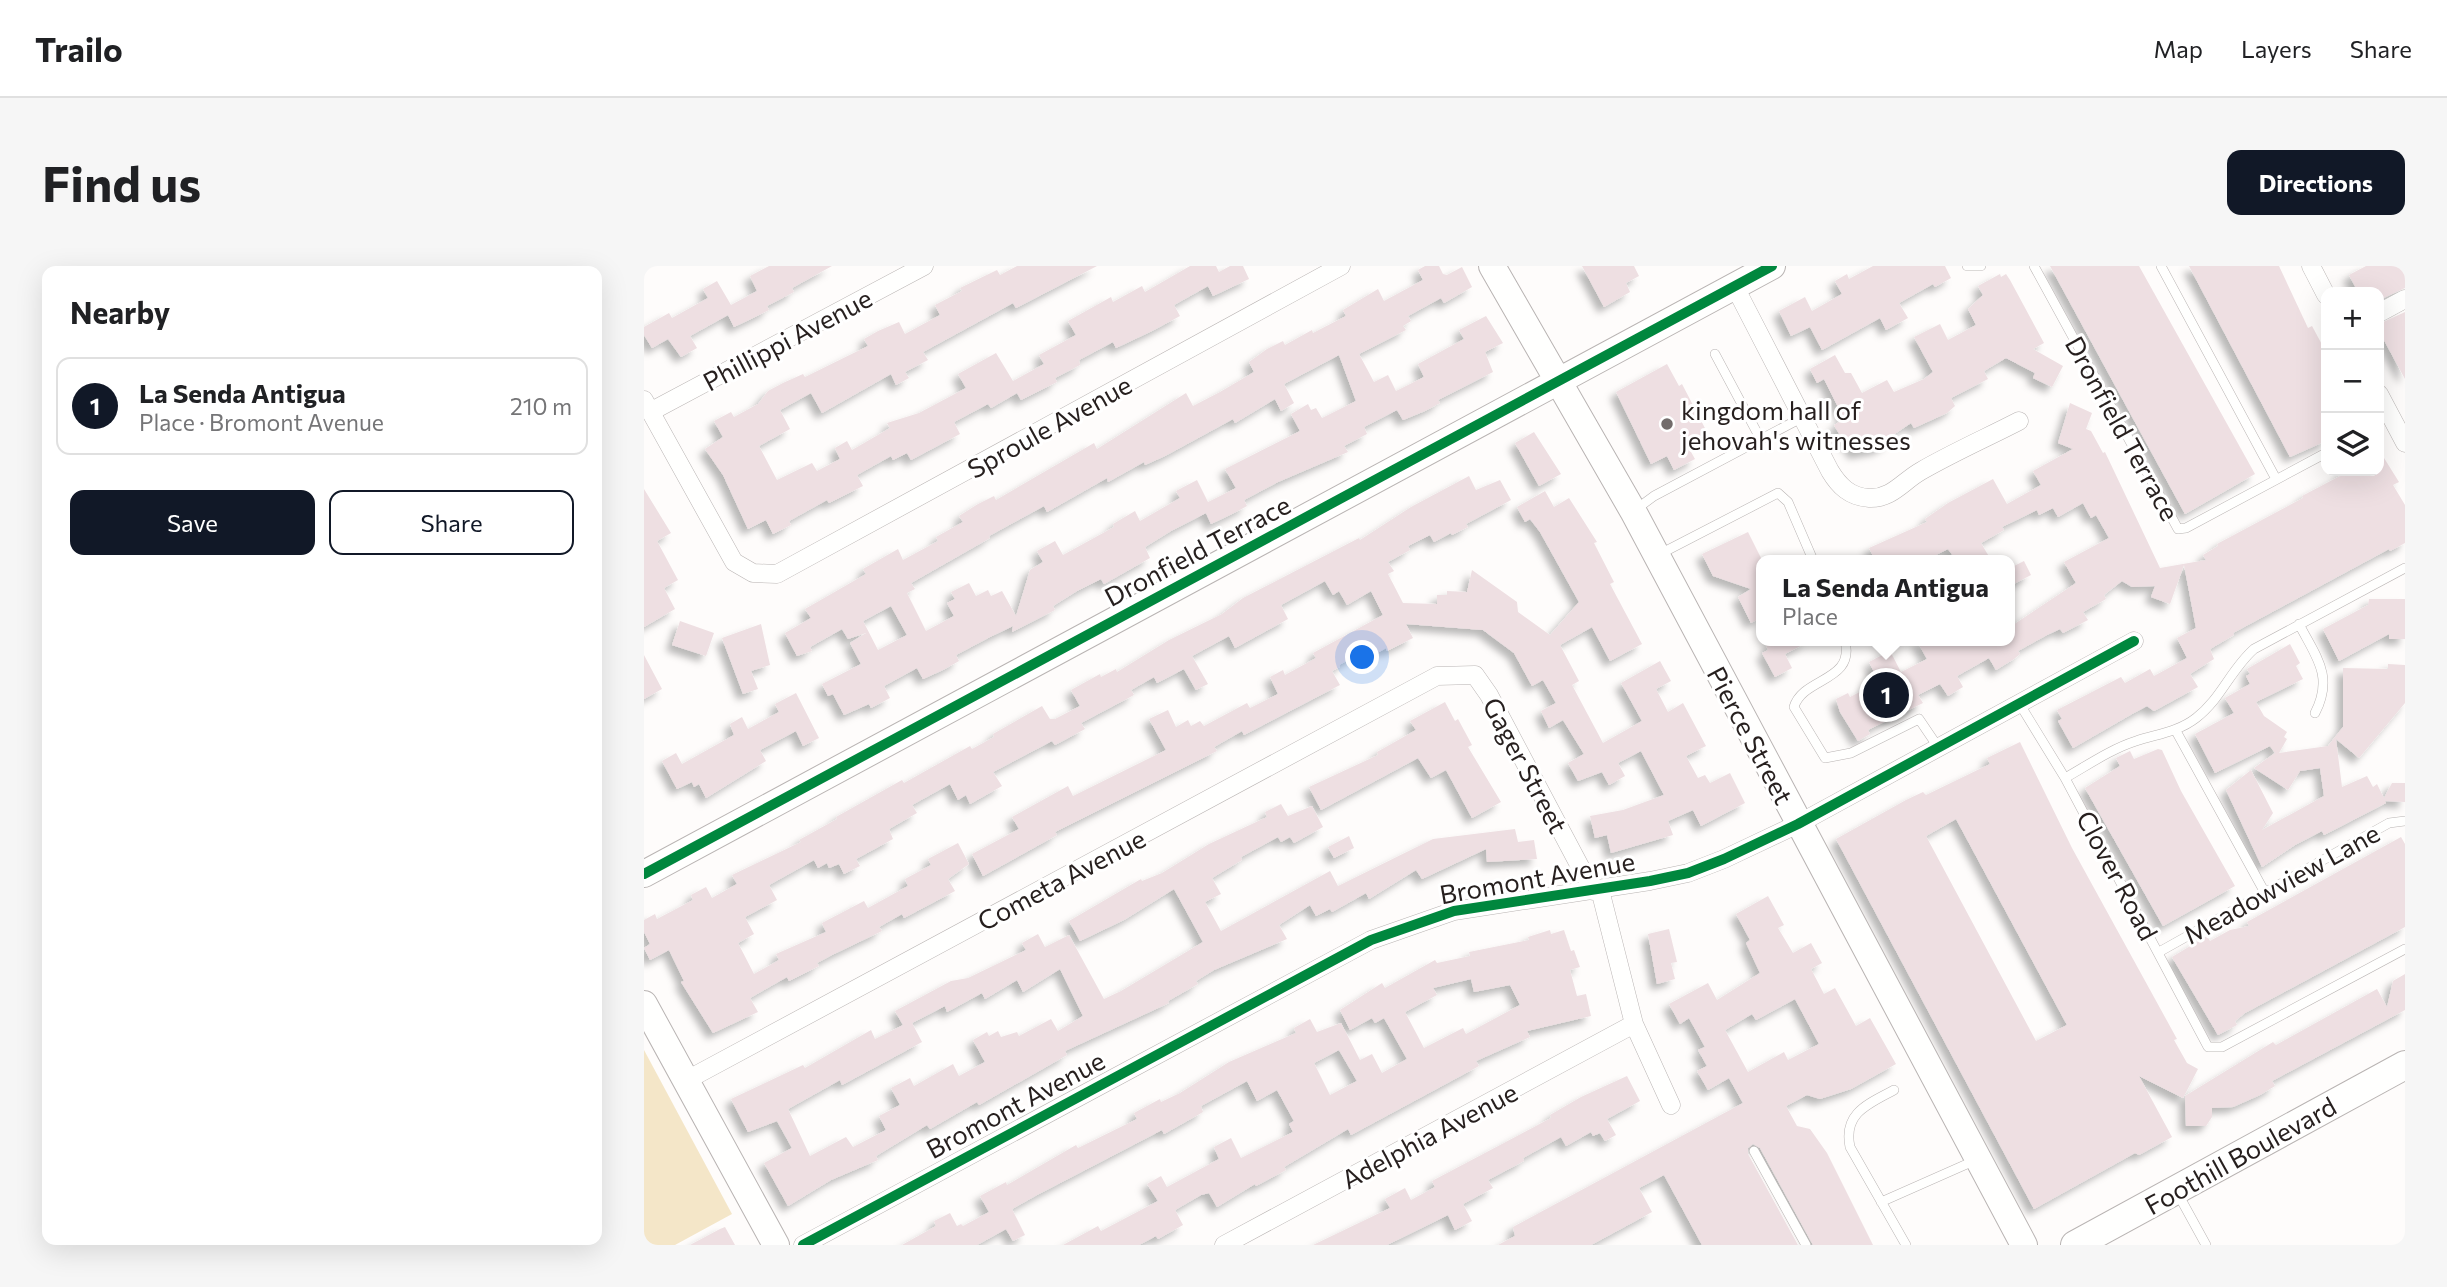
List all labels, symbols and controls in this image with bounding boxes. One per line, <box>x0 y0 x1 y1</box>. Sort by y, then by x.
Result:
text: Trailo <box>35 28 123 69</box>
text: Map <box>2154 34 2203 63</box>
text: Layers <box>2241 34 2312 63</box>
text: Share <box>2350 34 2412 63</box>
button: Directions <box>2227 150 2405 215</box>
text: Find us <box>42 152 201 212</box>
street label: Phillippi Avenue <box>697 281 877 397</box>
map controls <box>2321 287 2384 476</box>
button: + <box>2321 287 2384 350</box>
text: Nearby <box>70 293 170 330</box>
street label: Dronfield Terrace <box>2060 330 2186 526</box>
button: − <box>2321 350 2384 413</box>
street label: Sproule Avenue <box>962 368 1136 484</box>
text: La Senda Antigua <box>139 377 346 408</box>
text: 1 <box>90 392 100 420</box>
text: 210 m <box>510 392 572 420</box>
place label: kingdom hall of jehovah's witnesses <box>1681 394 1911 455</box>
text: Place · Bromont Avenue <box>139 408 384 436</box>
button: layers <box>2321 413 2384 476</box>
marker: kingdom hall of jehovah's witnesses <box>1659 416 1675 432</box>
street label: Dronfield Terrace <box>1099 488 1295 612</box>
button: Save <box>70 490 315 555</box>
button: Share <box>329 490 574 555</box>
popup <box>1756 555 2015 646</box>
text: La Senda Antigua <box>1782 571 1989 602</box>
text: Place <box>1782 602 1838 630</box>
your location <box>1345 640 1379 674</box>
street label: Pierce Street <box>1702 661 1800 809</box>
pin: 1 <box>1863 669 1909 721</box>
street label: Gager Street <box>1477 692 1575 838</box>
street label: Clover Road <box>2071 805 2165 945</box>
street label: Meadowview Lane <box>2178 816 2384 950</box>
street label: Cometa Avenue <box>972 822 1150 936</box>
street label: Bromont Avenue <box>1437 845 1637 909</box>
street label: Bromont Avenue <box>920 1044 1110 1164</box>
street label: Adelphia Avenue <box>1336 1076 1522 1194</box>
street label: Foothill Boulevard <box>2139 1090 2341 1220</box>

